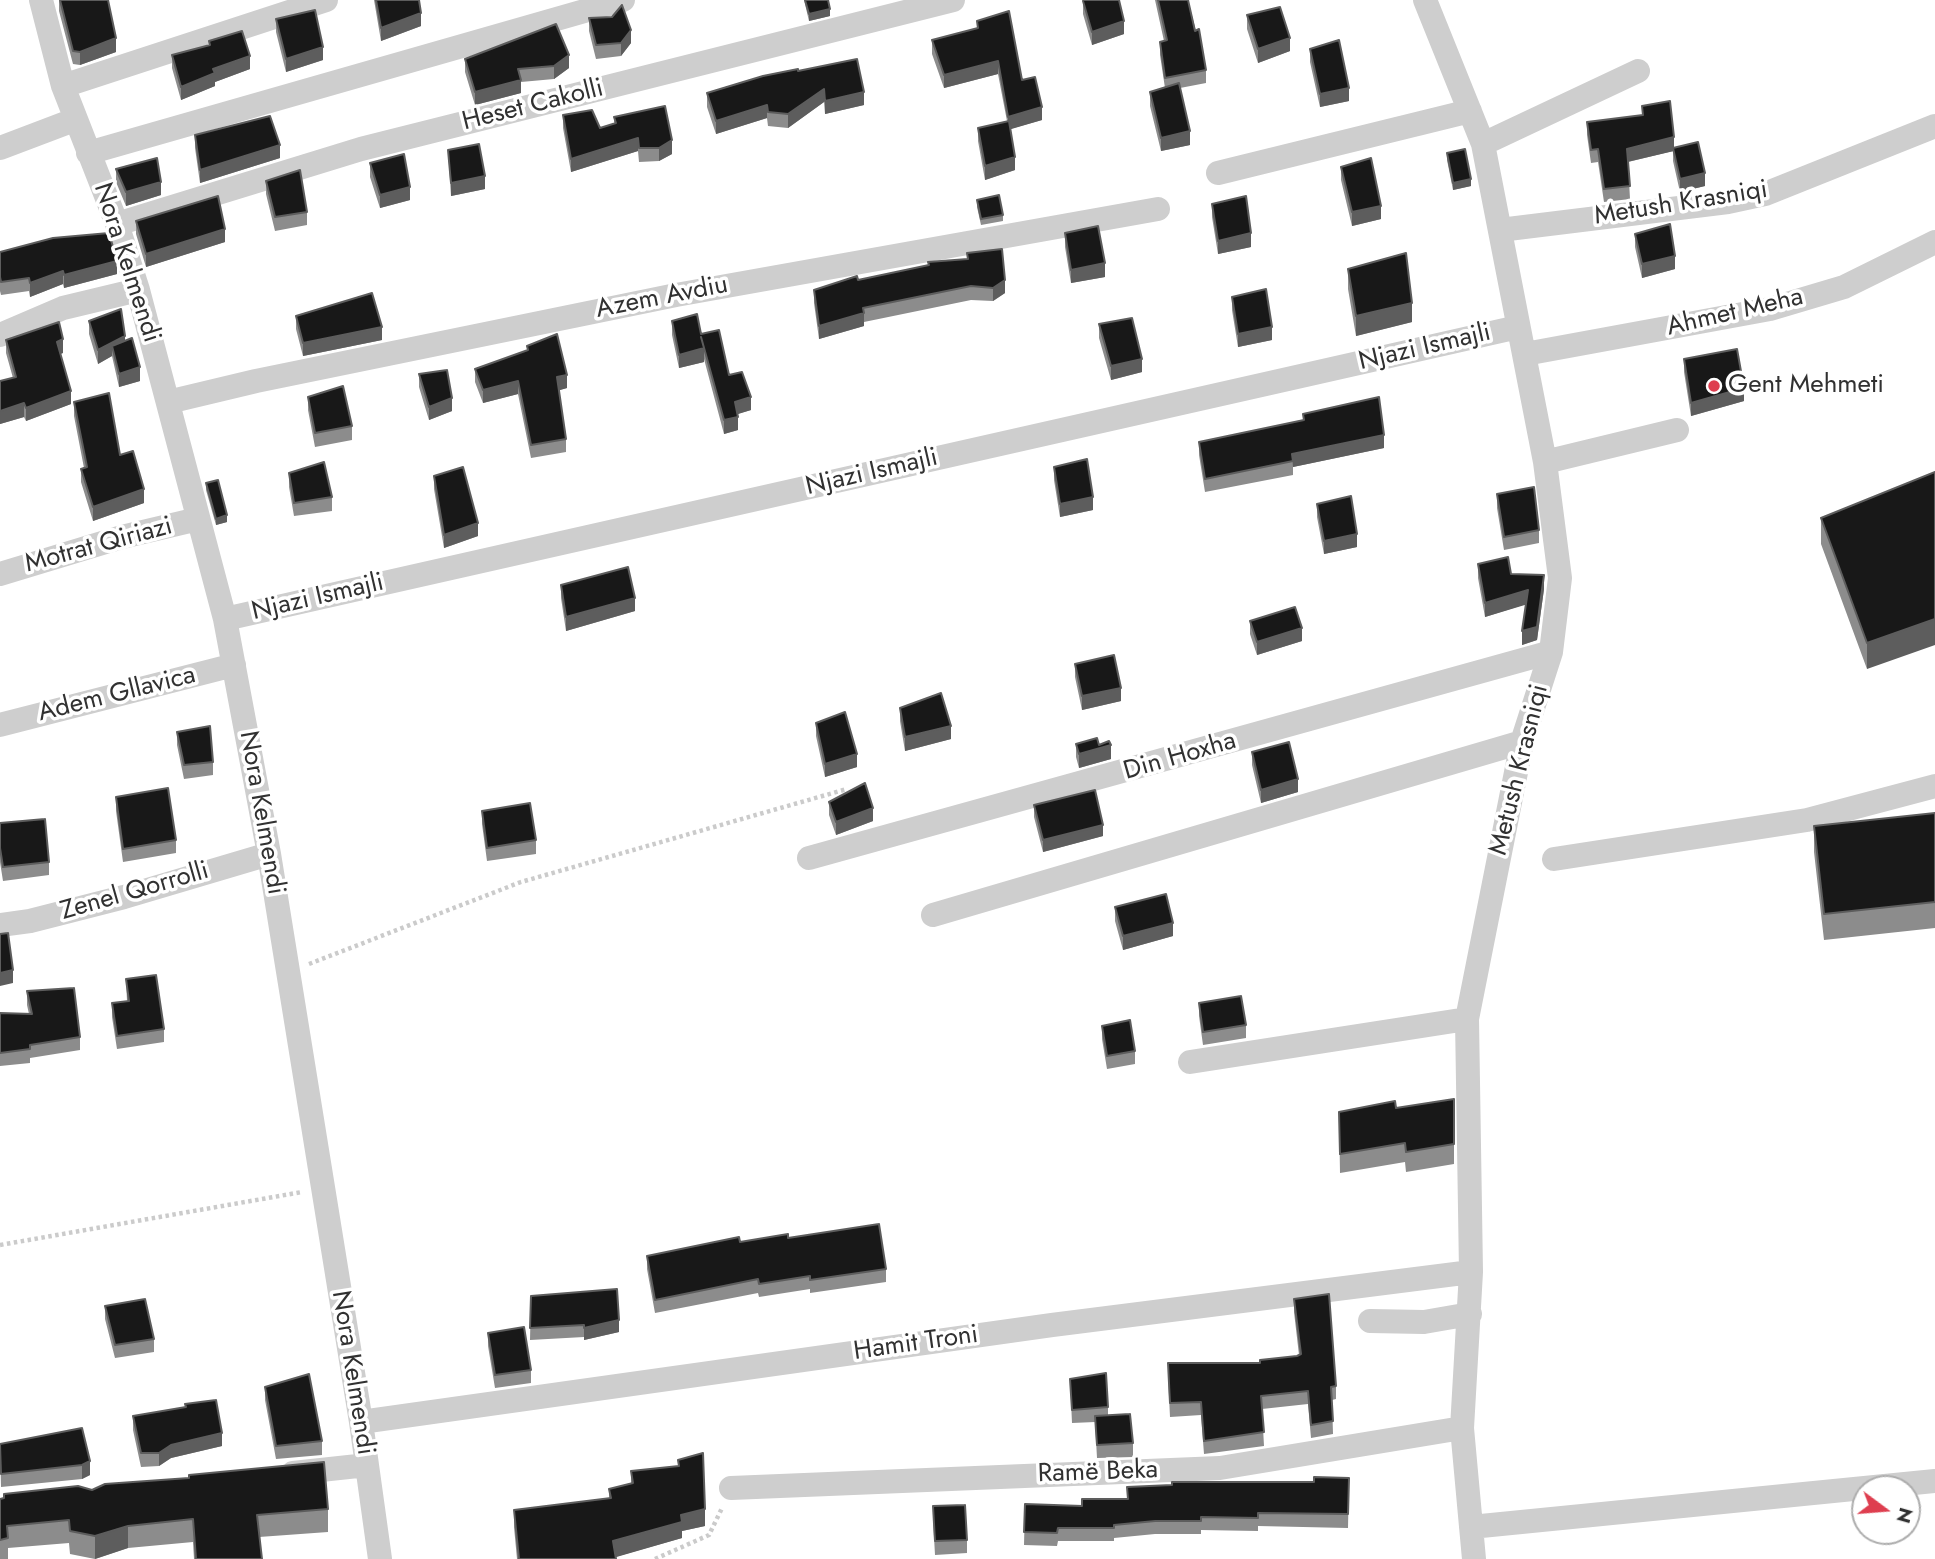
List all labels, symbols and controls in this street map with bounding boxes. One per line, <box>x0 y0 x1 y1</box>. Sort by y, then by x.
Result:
street label: Heset Cakolli <box>459 73 607 139</box>
street label: Metush Krasniqi <box>1592 175 1770 233</box>
street label: Nora Kelmendi <box>86 179 166 347</box>
street label: Azem Avdiu <box>593 270 731 326</box>
street label: Ahmet Meha <box>1664 282 1806 344</box>
street label: Njazi Ismajli <box>1356 318 1494 378</box>
place label: Gent Mehmeti <box>1728 370 1884 402</box>
marker: Gent Mehmeti <box>1706 378 1722 394</box>
street label: Njazi Ismajli <box>803 443 941 503</box>
street label: Motrat Qiriazi <box>22 511 176 581</box>
street label: Njazi Ismajli <box>249 568 387 628</box>
street label: Adem Gllavica <box>35 660 199 730</box>
street label: Metush Krasniqi <box>1484 681 1556 859</box>
street label: Din Hoxha <box>1120 726 1240 788</box>
street label: Nora Kelmendi <box>231 729 291 897</box>
street label: Zenel Qorrolli <box>57 856 213 928</box>
street label: Nora Kelmendi <box>324 1289 380 1457</box>
street label: Hamit Troni <box>852 1320 980 1368</box>
street label: Ramë Beka <box>1037 1455 1159 1491</box>
north arrow <box>1851 1475 1921 1545</box>
text: N <box>1890 1504 1920 1526</box>

